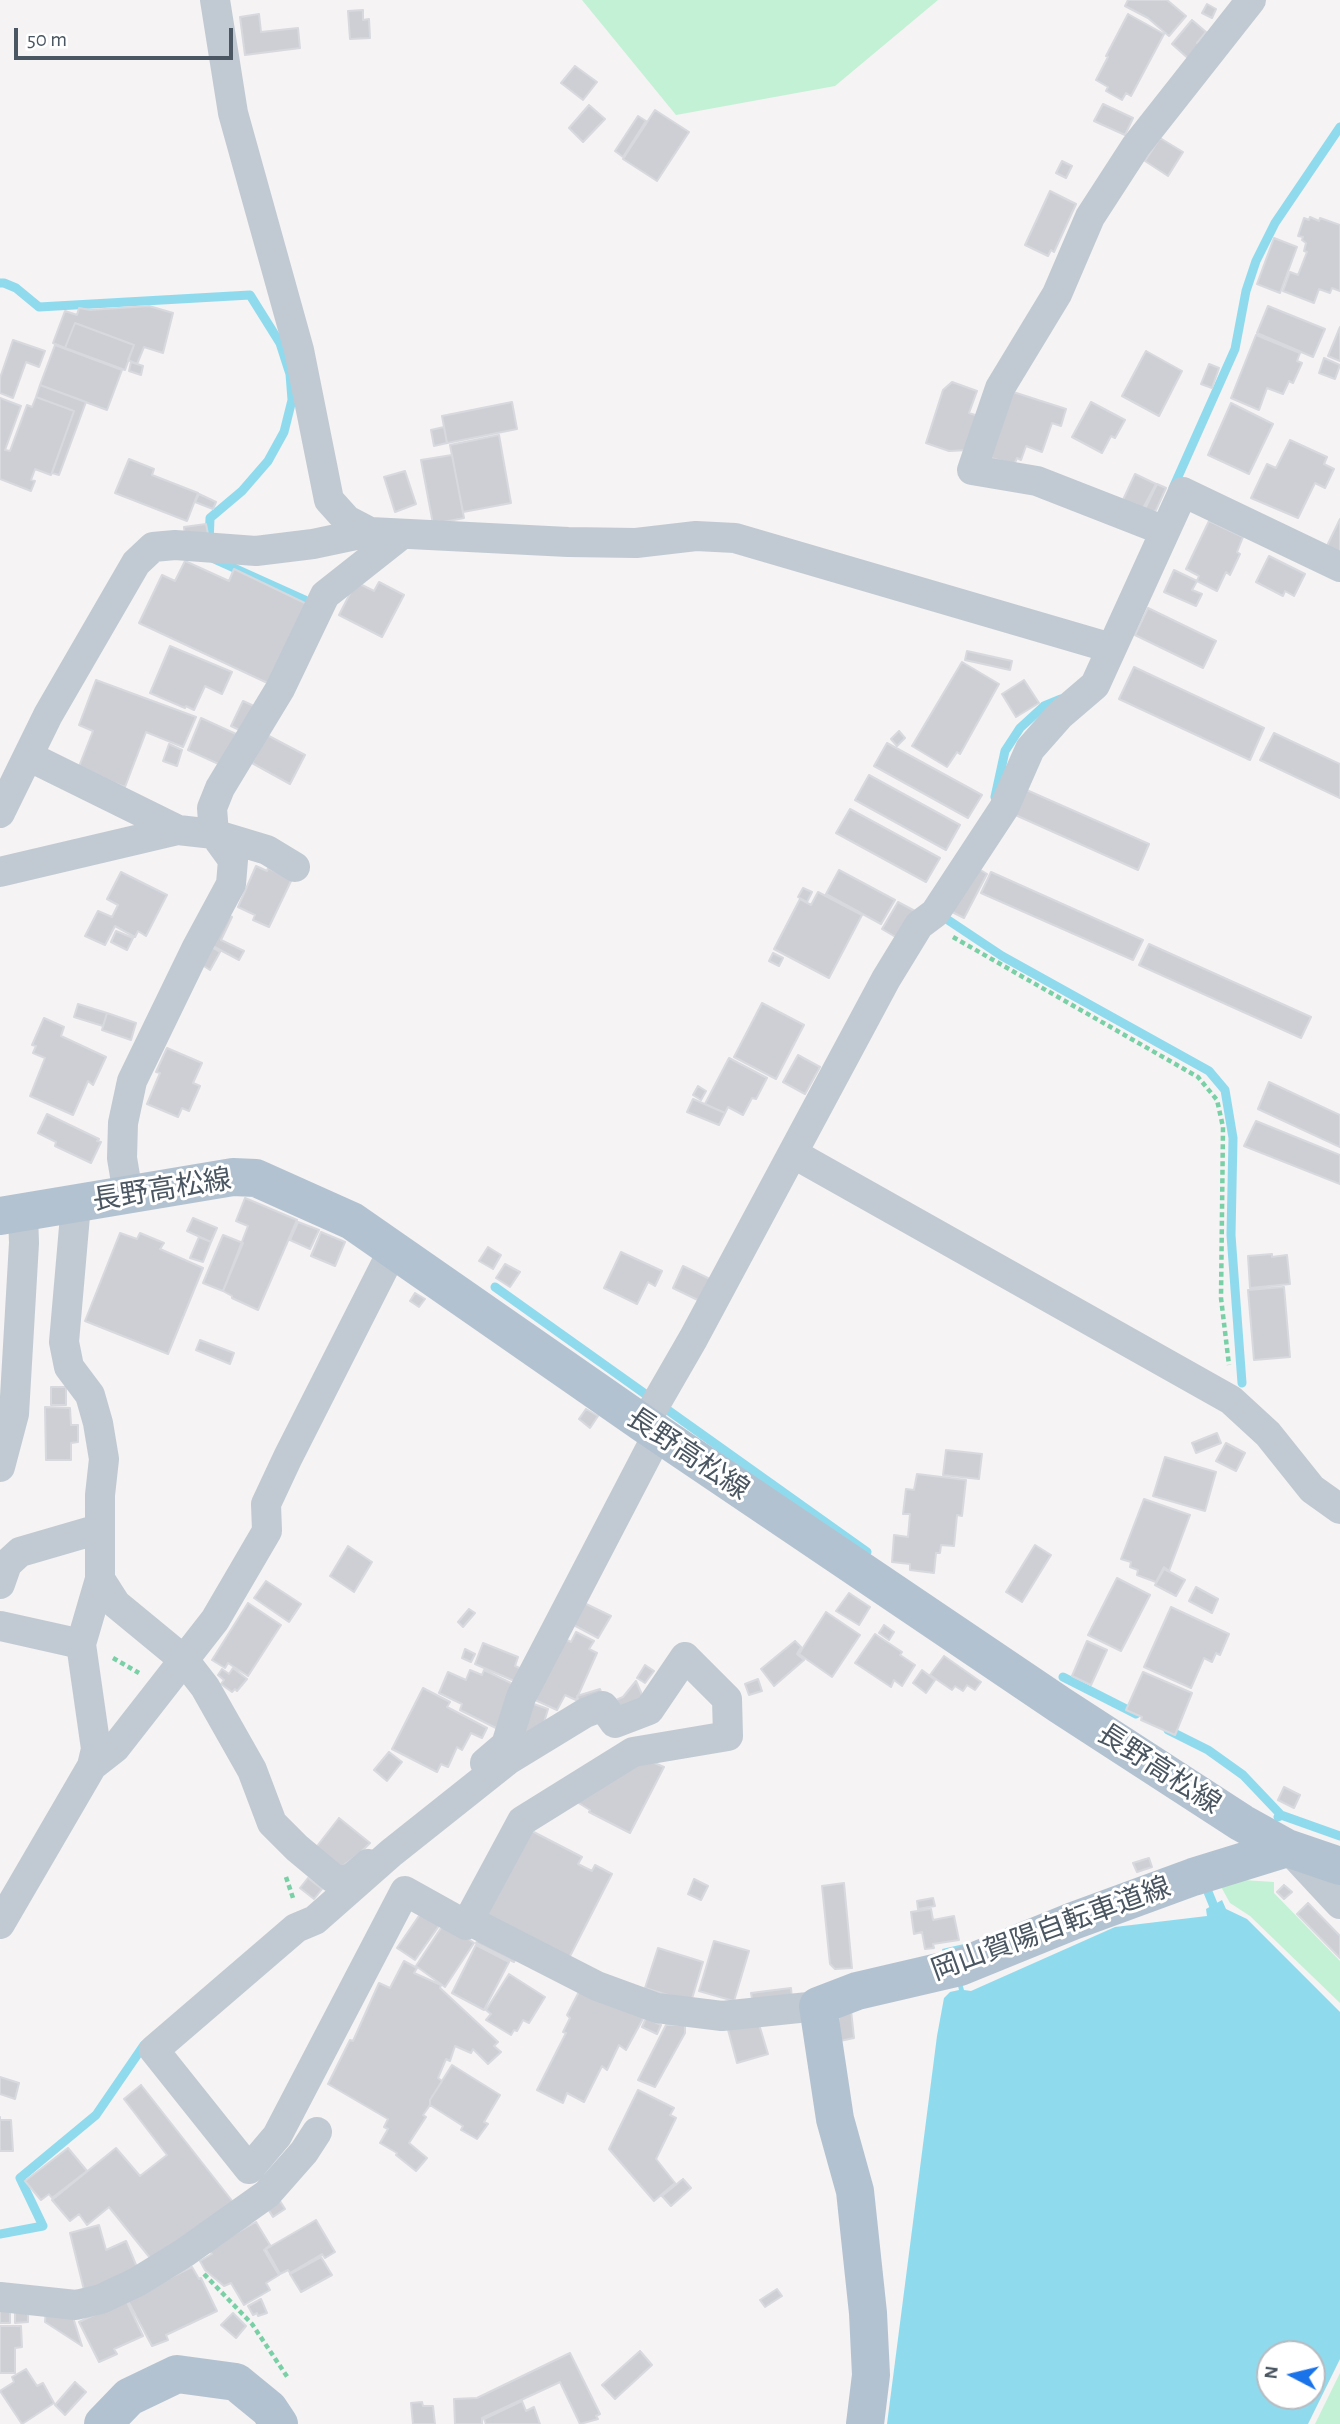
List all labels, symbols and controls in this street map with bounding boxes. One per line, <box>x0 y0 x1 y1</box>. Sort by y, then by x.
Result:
scale bar <box>18 14 236 58</box>
text: 50 m <box>27 29 67 50</box>
street label: 長野高松線 <box>90 1162 234 1218</box>
street label: 長野高松線 <box>621 1401 755 1507</box>
street label: 長野高松線 <box>1091 1717 1227 1821</box>
street label: 岡山賀陽自転車道線 <box>927 1870 1175 1988</box>
north arrow <box>1256 2340 1326 2410</box>
text: N <box>1261 2365 1282 2380</box>

